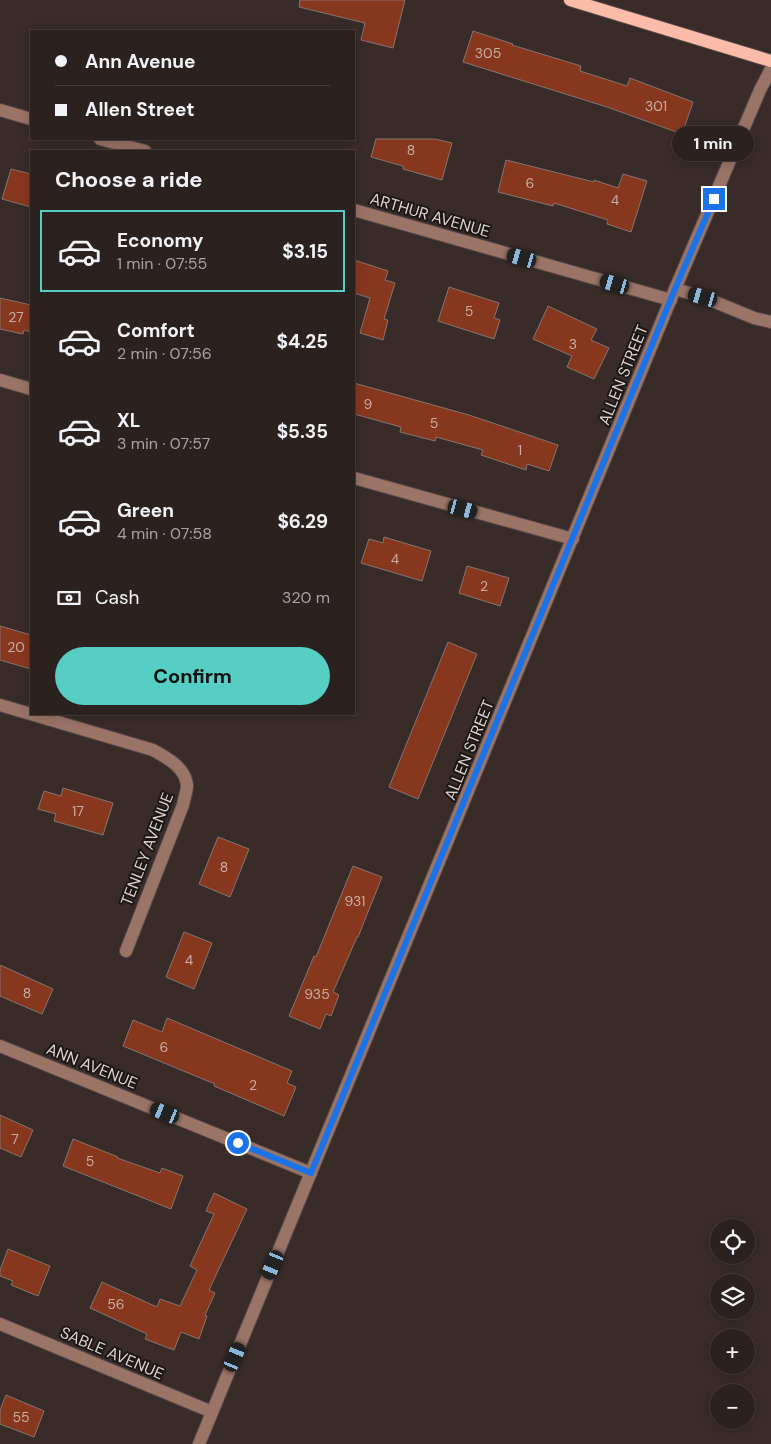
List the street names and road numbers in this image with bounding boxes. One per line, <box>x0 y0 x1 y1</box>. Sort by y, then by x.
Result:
street label: ARTHUR AVENUE <box>368 188 492 242</box>
street label: ALLEN STREET <box>593 322 653 428</box>
street label: ALLEN STREET <box>439 697 499 803</box>
street label: TENLEY AVENUE <box>116 789 178 909</box>
street label: ANN AVENUE <box>43 1038 141 1094</box>
street label: SABLE AVENUE <box>57 1322 167 1384</box>

